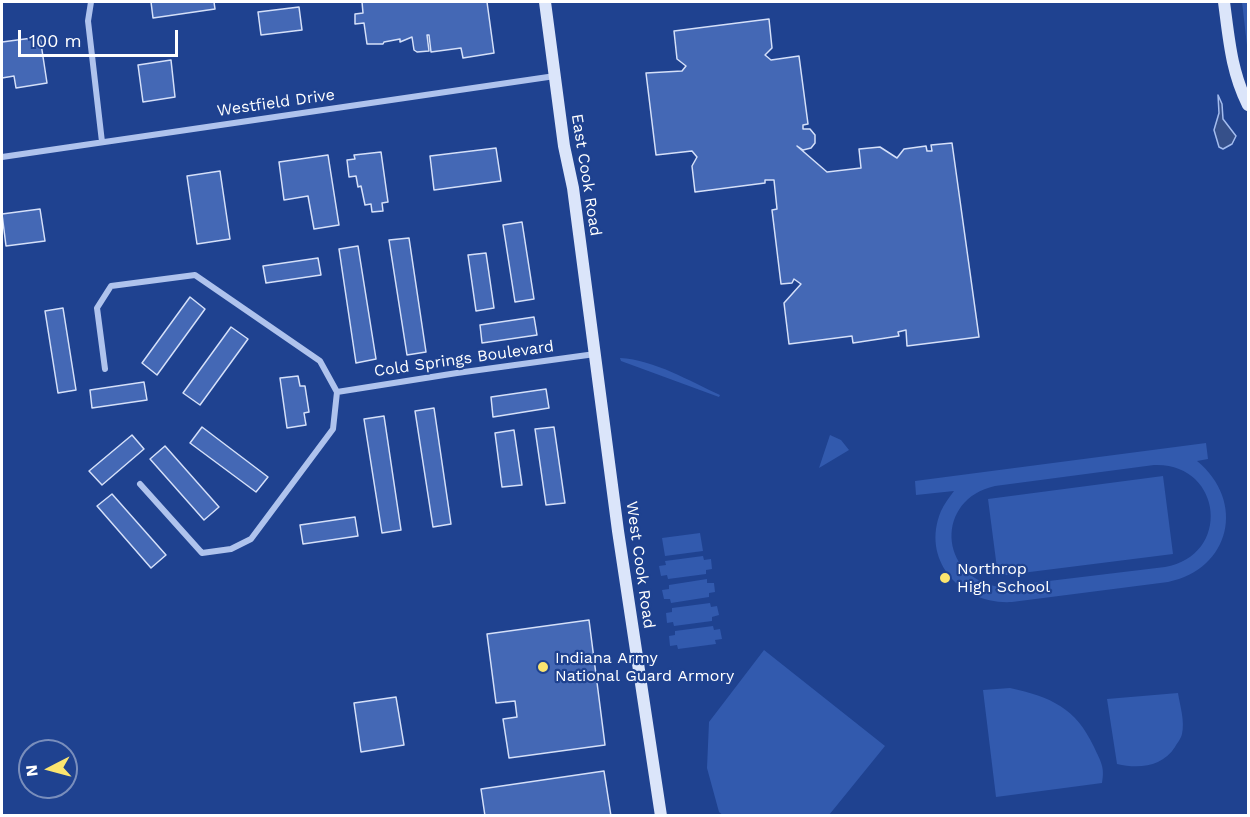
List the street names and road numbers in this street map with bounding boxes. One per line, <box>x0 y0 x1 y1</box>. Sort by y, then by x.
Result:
street label: Westfield Drive <box>216 85 336 121</box>
street label: East Cook Road <box>567 112 605 238</box>
street label: Cold Springs Boulevard <box>373 337 555 381</box>
street label: West Cook Road <box>622 500 658 630</box>

